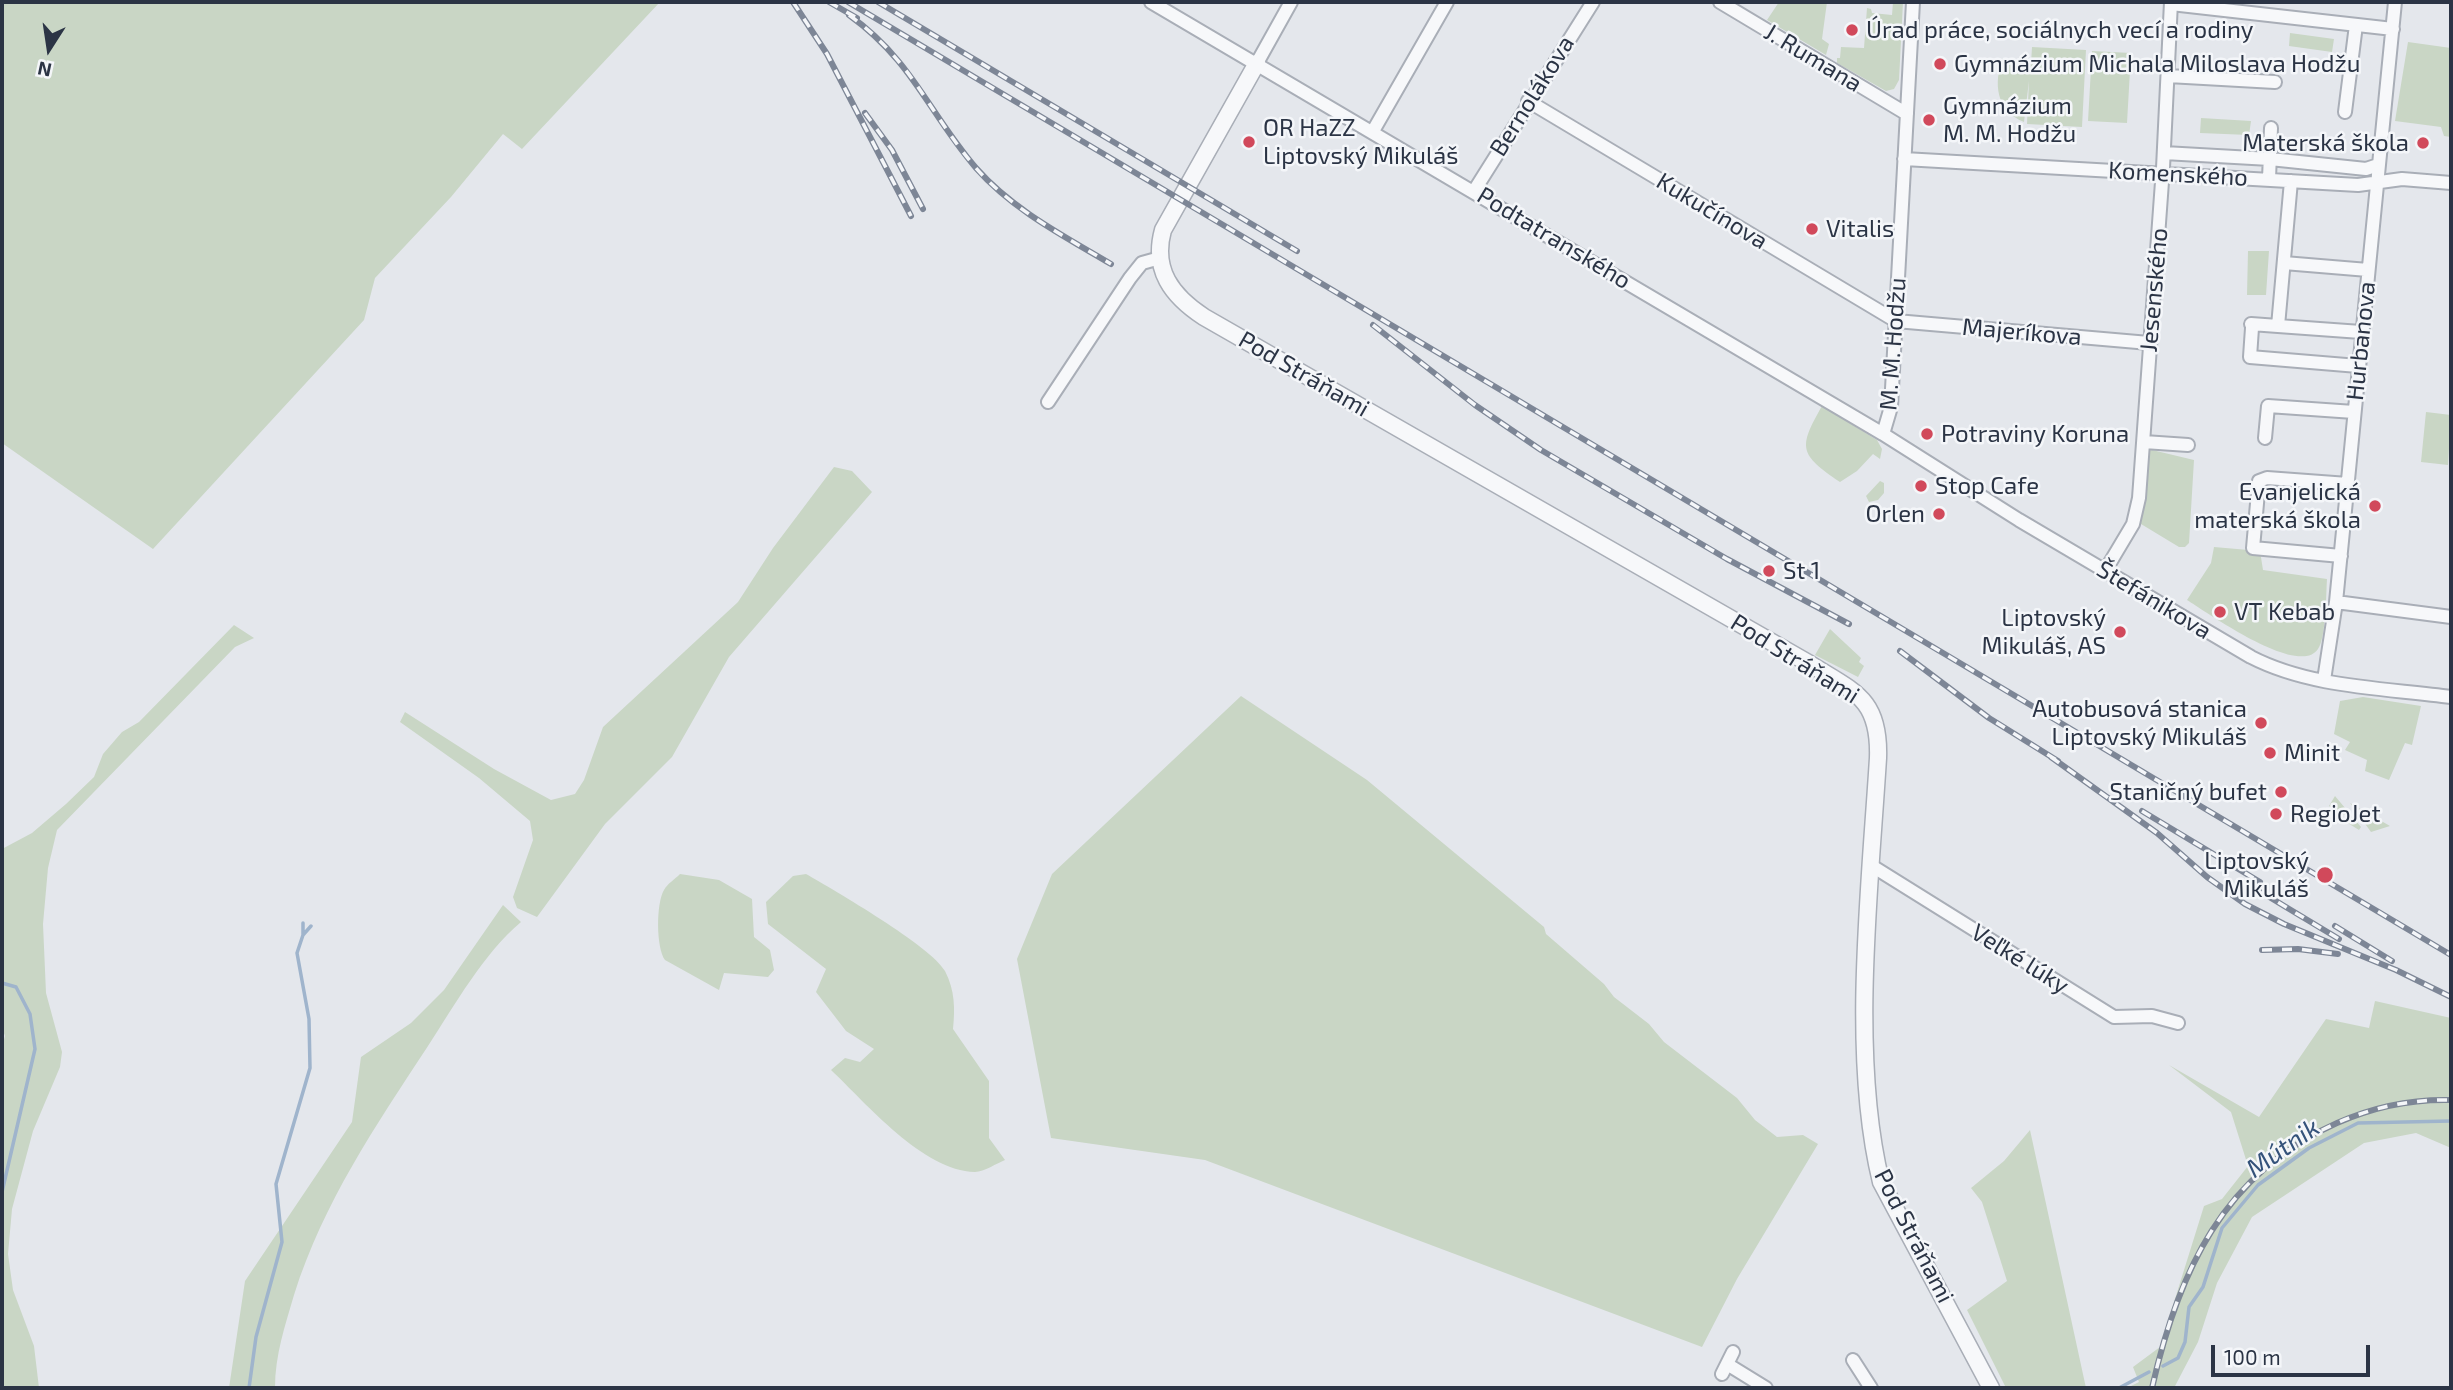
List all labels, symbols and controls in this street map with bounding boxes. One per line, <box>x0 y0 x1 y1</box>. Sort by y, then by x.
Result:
north arrow <box>14 14 84 84</box>
place label: Úrad práce, sociálnych vecí a rodiny <box>1866 16 2254 44</box>
street label: J. Rumana <box>1759 18 1867 98</box>
marker: Úrad práce, sociálnych vecí a rodiny <box>1844 22 1860 38</box>
street label: Bernolákova <box>1484 31 1580 161</box>
place label: Gymnázium Michala Miloslava Hodžu <box>1954 50 2360 78</box>
marker: Gymnázium Michala Miloslava Hodžu <box>1932 56 1948 72</box>
text: N <box>35 57 54 83</box>
place label: Gymnázium M. M. Hodžu <box>1943 92 2076 148</box>
marker: Gymnázium M. M. Hodžu <box>1921 112 1937 128</box>
place label: OR HaZZ Liptovský Mikuláš <box>1263 114 1458 170</box>
place label: Materská škola <box>2242 129 2409 157</box>
marker: OR HaZZ Liptovský Mikuláš <box>1241 134 1257 150</box>
marker: Materská škola <box>2415 135 2431 151</box>
street label: Komenského <box>2107 156 2249 192</box>
street label: Kukučínova <box>1651 167 1773 255</box>
street label: Podtatranského <box>1472 181 1636 295</box>
place label: Vitalis <box>1826 215 1894 243</box>
marker: Vitalis <box>1804 221 1820 237</box>
street label: Jesenského <box>2134 227 2174 353</box>
street label: M. M. Hodžu <box>1874 277 1912 411</box>
street label: Hurbanova <box>2340 280 2382 402</box>
street label: Majeríkova <box>1961 312 2083 352</box>
street label: Pod Stráňami <box>1234 325 1374 423</box>
place label: Potraviny Koruna <box>1941 420 2129 448</box>
marker: Potraviny Koruna <box>1919 426 1935 442</box>
place label: Stop Cafe <box>1935 472 2039 500</box>
marker: Stop Cafe <box>1913 478 1929 494</box>
place label: Evanjelická materská škola <box>2194 478 2361 534</box>
marker: Evanjelická materská škola <box>2367 498 2383 514</box>
place label: Orlen <box>1865 500 1925 528</box>
marker: Orlen <box>1931 506 1947 522</box>
street label: Štefánikova <box>2091 555 2217 645</box>
place label: St 1 <box>1783 557 1820 585</box>
marker: St 1 <box>1761 563 1777 579</box>
place label: VT Kebab <box>2234 598 2335 626</box>
place label: Liptovský Mikuláš, AS <box>1981 604 2106 660</box>
marker: VT Kebab <box>2212 604 2228 620</box>
street label: Pod Stráňami <box>1725 608 1865 710</box>
marker: Liptovský Mikuláš, AS <box>2112 624 2128 640</box>
place label: Autobusová stanica Liptovský Mikuláš <box>2032 695 2247 751</box>
marker: Autobusová stanica Liptovský Mikuláš <box>2253 715 2269 731</box>
place label: Minit <box>2284 739 2340 767</box>
marker: Minit <box>2262 745 2278 761</box>
place label: Staničný bufet <box>2109 778 2267 806</box>
marker: Staničný bufet <box>2273 784 2289 800</box>
place label: RegioJet <box>2290 800 2381 828</box>
marker: RegioJet <box>2268 806 2284 822</box>
place label: Liptovský Mikuláš <box>2204 847 2309 903</box>
marker: Liptovský Mikuláš <box>2315 865 2335 885</box>
street label: Veľké lúky <box>1966 918 2074 1000</box>
water label: Mútnik <box>2240 1112 2326 1184</box>
street label: Pod Stráňami <box>1868 1164 1960 1308</box>
scale bar <box>2215 1330 2374 1374</box>
text: 100 m <box>2224 1344 2281 1369</box>

